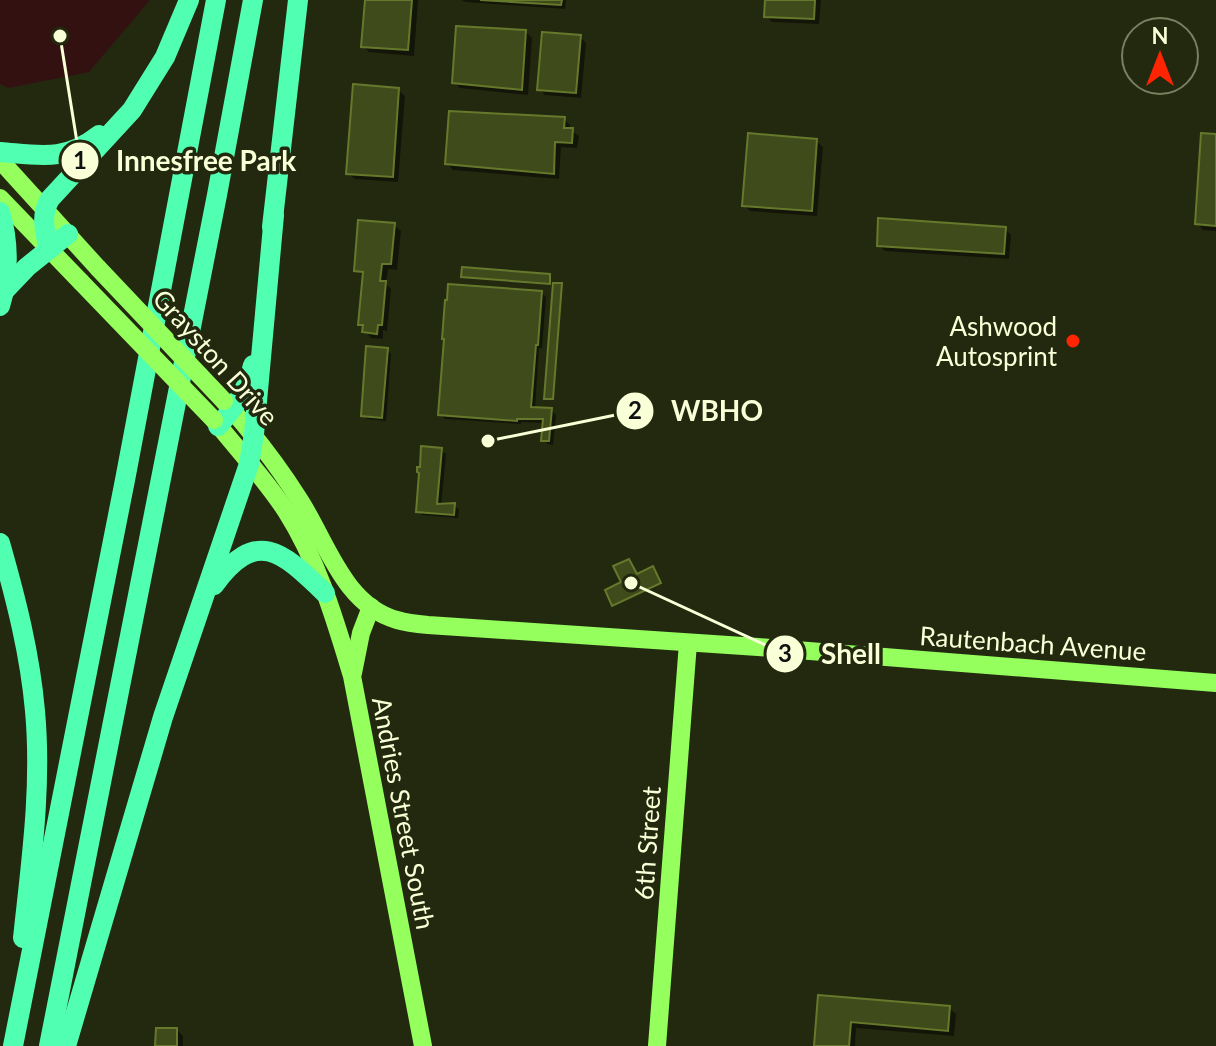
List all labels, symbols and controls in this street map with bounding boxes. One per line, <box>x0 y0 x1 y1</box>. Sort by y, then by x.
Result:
north arrow <box>1120 16 1200 96</box>
text: N <box>1152 22 1168 49</box>
callout: Innesfree Park <box>60 135 312 187</box>
text: Innesfree Park <box>116 143 296 177</box>
text: 1 <box>73 145 87 174</box>
street label: Grayston Drive <box>146 282 286 432</box>
place label: Ashwood Autosprint <box>936 310 1058 372</box>
marker: Ashwood Autosprint <box>1064 332 1082 350</box>
callout: WBHO <box>615 385 779 437</box>
text: WBHO <box>671 393 763 427</box>
text: 2 <box>628 395 642 424</box>
street label: Rautenbach Avenue <box>919 619 1147 667</box>
callout: Shell <box>765 628 897 680</box>
text: Shell <box>821 636 881 670</box>
text: 3 <box>778 638 792 667</box>
street label: Andries Street South <box>366 694 442 932</box>
street label: 6th Street <box>627 784 667 901</box>

